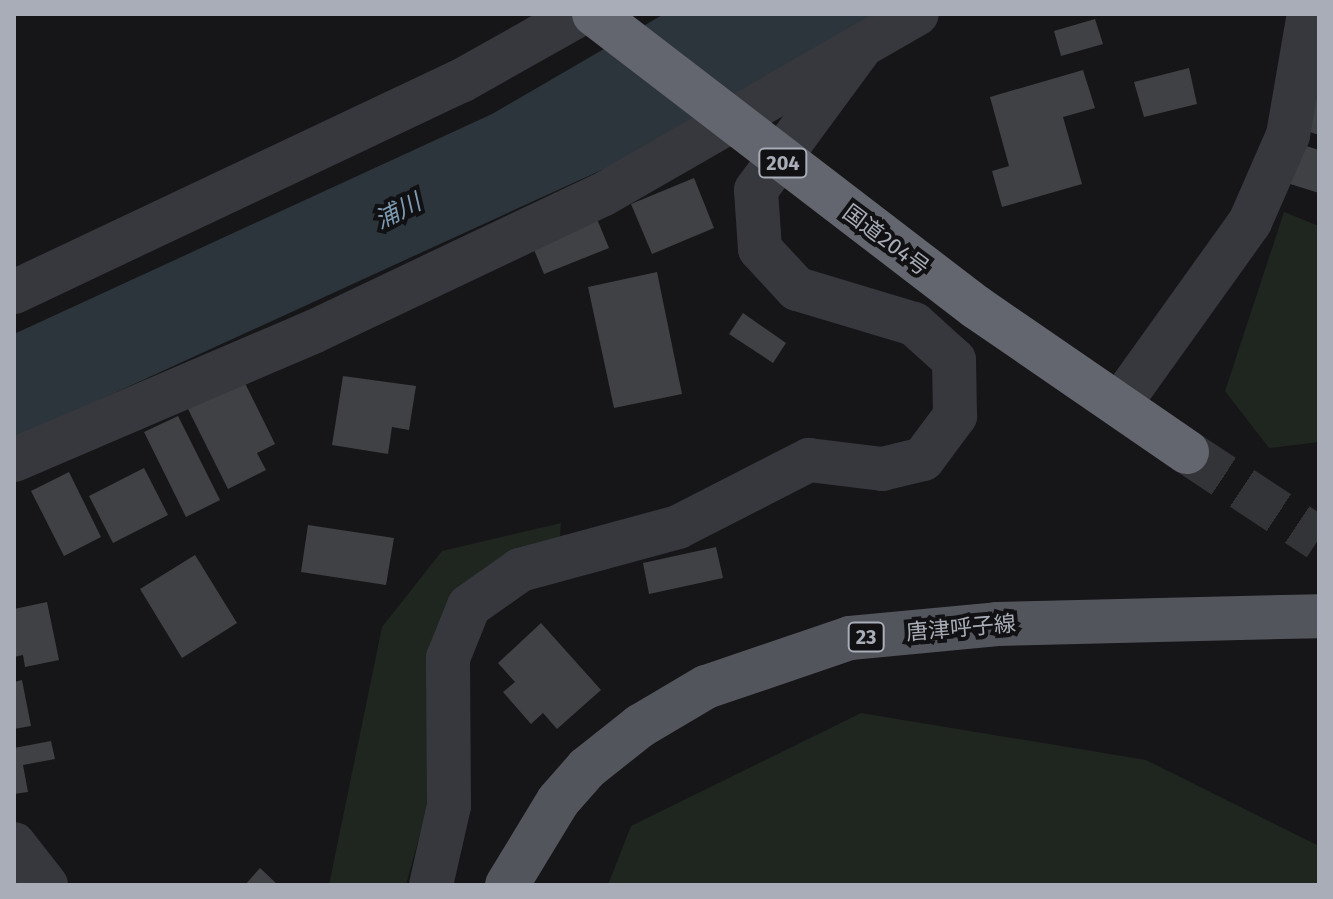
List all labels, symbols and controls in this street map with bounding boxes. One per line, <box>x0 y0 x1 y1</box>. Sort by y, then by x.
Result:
road number: 204 <box>757 147 809 179</box>
water label: 浦川 <box>370 188 426 236</box>
street label: 国道204号 <box>838 199 934 281</box>
street label: 唐津呼子線 <box>905 610 1017 646</box>
road number: 23 <box>846 621 886 653</box>

